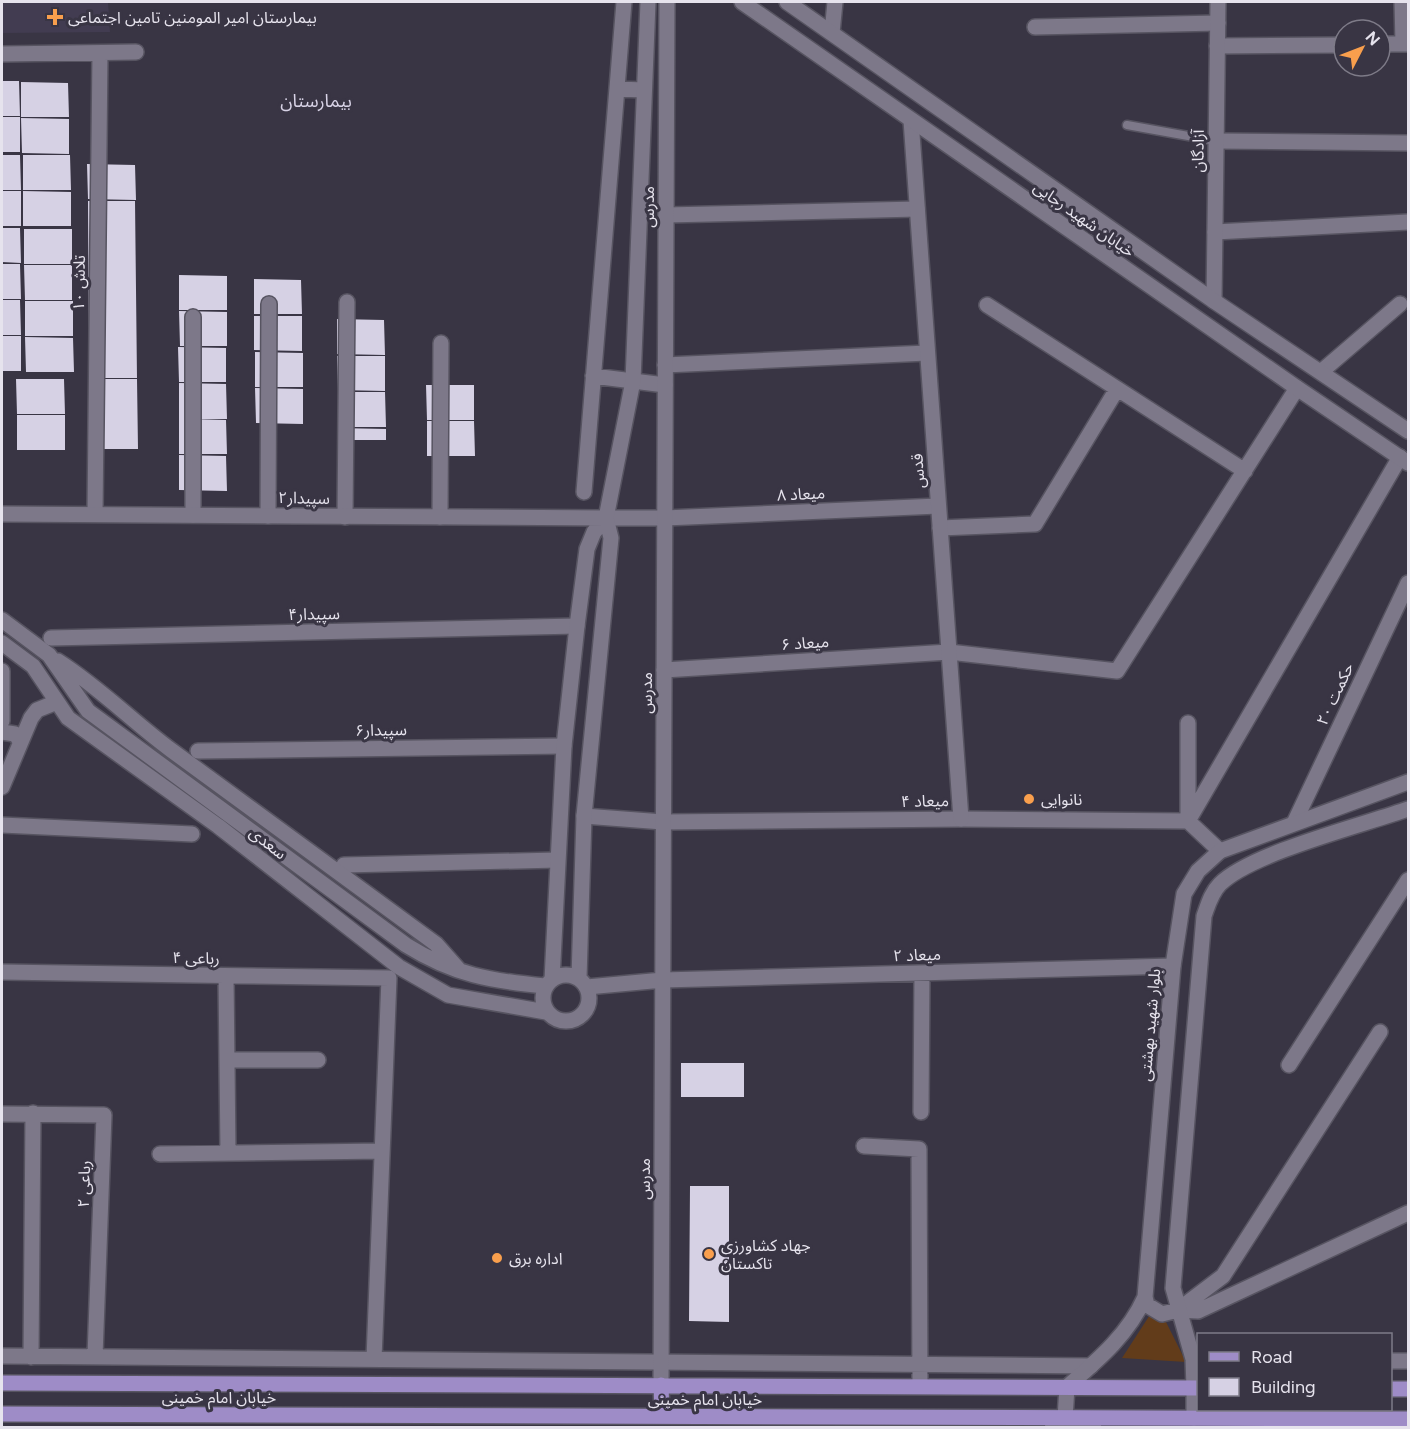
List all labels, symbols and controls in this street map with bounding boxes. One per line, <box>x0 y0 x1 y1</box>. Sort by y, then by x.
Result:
marker: بیمارستان امیر المومنین تامین اجتماعی <box>46 8 64 26</box>
place label: بیمارستان امیر المومنین تامین اجتماعی <box>68 8 317 27</box>
north arrow <box>1332 18 1392 78</box>
text: N <box>1362 27 1384 49</box>
district label: بیمارستان <box>280 90 352 112</box>
street label: آزادگان <box>1188 128 1208 173</box>
street label: خیابان شهید رجایی <box>1030 177 1138 261</box>
street label: مدرس <box>639 186 658 228</box>
street label: تلاش ۱۰ <box>69 255 89 311</box>
street label: قدس <box>907 453 929 489</box>
street label: میعاد ۸ <box>776 483 826 505</box>
street label: سپیدار۲ <box>278 488 330 509</box>
street label: سپیدار۴ <box>288 604 340 625</box>
street label: میعاد ۶ <box>780 632 830 654</box>
street label: حکمت ۲۰ <box>1312 660 1358 728</box>
street label: مدرس <box>637 672 656 714</box>
street label: سپیدار۶ <box>355 720 407 741</box>
place label: نانوایی <box>1041 790 1082 809</box>
street label: میعاد ۴ <box>901 791 949 811</box>
marker: نانوایی <box>1022 792 1036 806</box>
street label: سعدی <box>246 823 290 863</box>
street label: میعاد ۲ <box>893 945 941 965</box>
street label: رباعی ۴ <box>172 948 220 968</box>
street label: بلوار شهید بهشتی <box>1136 968 1164 1082</box>
street label: مدرس <box>635 1158 654 1200</box>
street label: رباعی ۲ <box>74 1160 94 1208</box>
place label: جهاد کشاورزی تاکستان <box>721 1236 811 1273</box>
marker: جهاد کشاورزی تاکستان <box>702 1247 716 1261</box>
place label: اداره برق <box>509 1249 562 1268</box>
marker: اداره برق <box>490 1251 504 1265</box>
legend <box>1197 1333 1392 1411</box>
text: Road <box>1251 1346 1292 1368</box>
text: Building <box>1251 1376 1316 1398</box>
street label: خیابان امام خمینی <box>162 1388 276 1410</box>
street label: خیابان امام خمینی <box>648 1390 762 1412</box>

